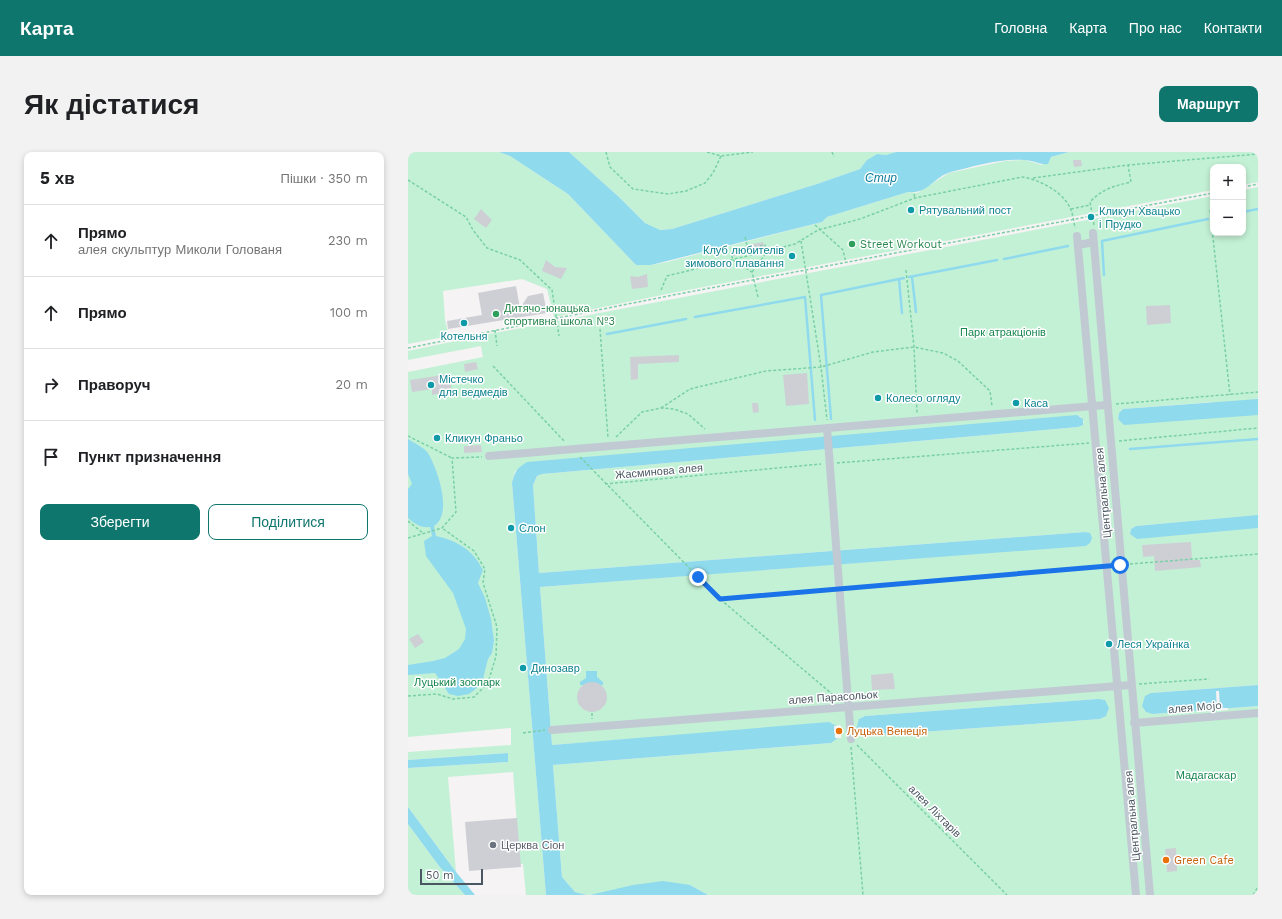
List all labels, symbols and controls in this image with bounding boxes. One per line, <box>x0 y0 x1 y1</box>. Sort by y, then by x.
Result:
text: Карта <box>20 17 74 40</box>
text: Головна <box>994 20 1047 36</box>
text: Карта <box>1069 20 1107 36</box>
text: Про нас <box>1129 20 1182 36</box>
text: Контакти <box>1204 20 1262 36</box>
button: Маршрут <box>1159 86 1258 122</box>
text: Як дістатися <box>24 88 199 121</box>
map controls <box>1210 164 1246 236</box>
button: + <box>1210 164 1246 200</box>
text: 5 хв <box>40 168 75 188</box>
text: Пішки · 350 m <box>281 171 368 186</box>
water label: Стир <box>865 171 897 185</box>
button: − <box>1210 200 1246 236</box>
place label: Рятувальний пост <box>919 204 1011 217</box>
marker: Рятувальний пост <box>906 205 916 215</box>
place label: Кликун Хвацько і Прудко <box>1099 205 1181 231</box>
marker: Кликун Хвацько і Прудко <box>1086 212 1096 222</box>
text: Прямо <box>78 224 127 242</box>
icon: ahead <box>40 230 62 252</box>
text: 230 m <box>328 233 368 248</box>
place label: Street Workout <box>860 238 942 251</box>
marker: Street Workout <box>847 239 857 249</box>
text: алея скульптур Миколи Голованя <box>78 242 282 257</box>
place label: Клуб любителів зимового плавання <box>685 244 784 270</box>
marker: Клуб любителів зимового плавання <box>787 251 797 261</box>
icon: ahead <box>40 302 62 324</box>
place label: Дитячо-юнацька спортивна школа №3 <box>504 302 615 328</box>
text: Прямо <box>78 304 127 322</box>
text: 100 m <box>330 305 368 320</box>
marker: Дитячо-юнацька спортивна школа №3 <box>491 309 501 319</box>
marker: Котельня <box>459 318 469 328</box>
park label: Парк атракціонів <box>960 326 1046 339</box>
place label: Котельня <box>440 330 488 343</box>
place label: Містечко для ведмедів <box>439 373 508 399</box>
icon: right <box>40 374 62 396</box>
text: Праворуч <box>78 376 151 394</box>
text: 20 m <box>336 377 368 392</box>
marker: Містечко для ведмедів <box>426 380 436 390</box>
place label: Колесо огляду <box>886 392 961 405</box>
marker: Колесо огляду <box>873 393 883 403</box>
place label: Каса <box>1024 397 1049 410</box>
marker: Каса <box>1011 398 1021 408</box>
place label: Кликун Франьо <box>445 432 523 445</box>
marker: Кликун Франьо <box>432 433 442 443</box>
icon: arrive <box>40 446 62 468</box>
street label: Центральна алея <box>1093 447 1114 539</box>
text: Пункт призначення <box>78 448 221 466</box>
street label: Жасминова алея <box>615 461 703 482</box>
button: Зберегти <box>40 504 200 540</box>
button: Поділитися <box>208 504 368 540</box>
place label: Слон <box>519 522 546 535</box>
marker: Слон <box>506 523 516 533</box>
route start <box>1111 556 1129 574</box>
route end <box>689 568 707 586</box>
place label: Леся Українка <box>1117 638 1190 651</box>
marker: Леся Українка <box>1104 639 1114 649</box>
place label: Динозавр <box>531 662 580 675</box>
marker: Динозавр <box>518 663 528 673</box>
park label: Луцький зоопарк <box>414 676 500 689</box>
street label: алея Парасольок <box>788 688 878 707</box>
street label: алея Mojo <box>1168 699 1222 716</box>
place label: Луцька Венеція <box>847 725 927 738</box>
marker: Луцька Венеція <box>834 726 844 736</box>
park label: Мадагаскар <box>1176 769 1236 782</box>
street label: Центральна алея <box>1122 770 1143 862</box>
street label: алея Ліхтарів <box>906 782 964 840</box>
place label: Церква Сіон <box>501 839 564 852</box>
marker: Церква Сіон <box>488 840 498 850</box>
place label: Green Cafe <box>1174 854 1234 867</box>
marker: Green Cafe <box>1161 855 1171 865</box>
scale bar <box>420 867 483 886</box>
text: 50 m <box>426 869 453 882</box>

